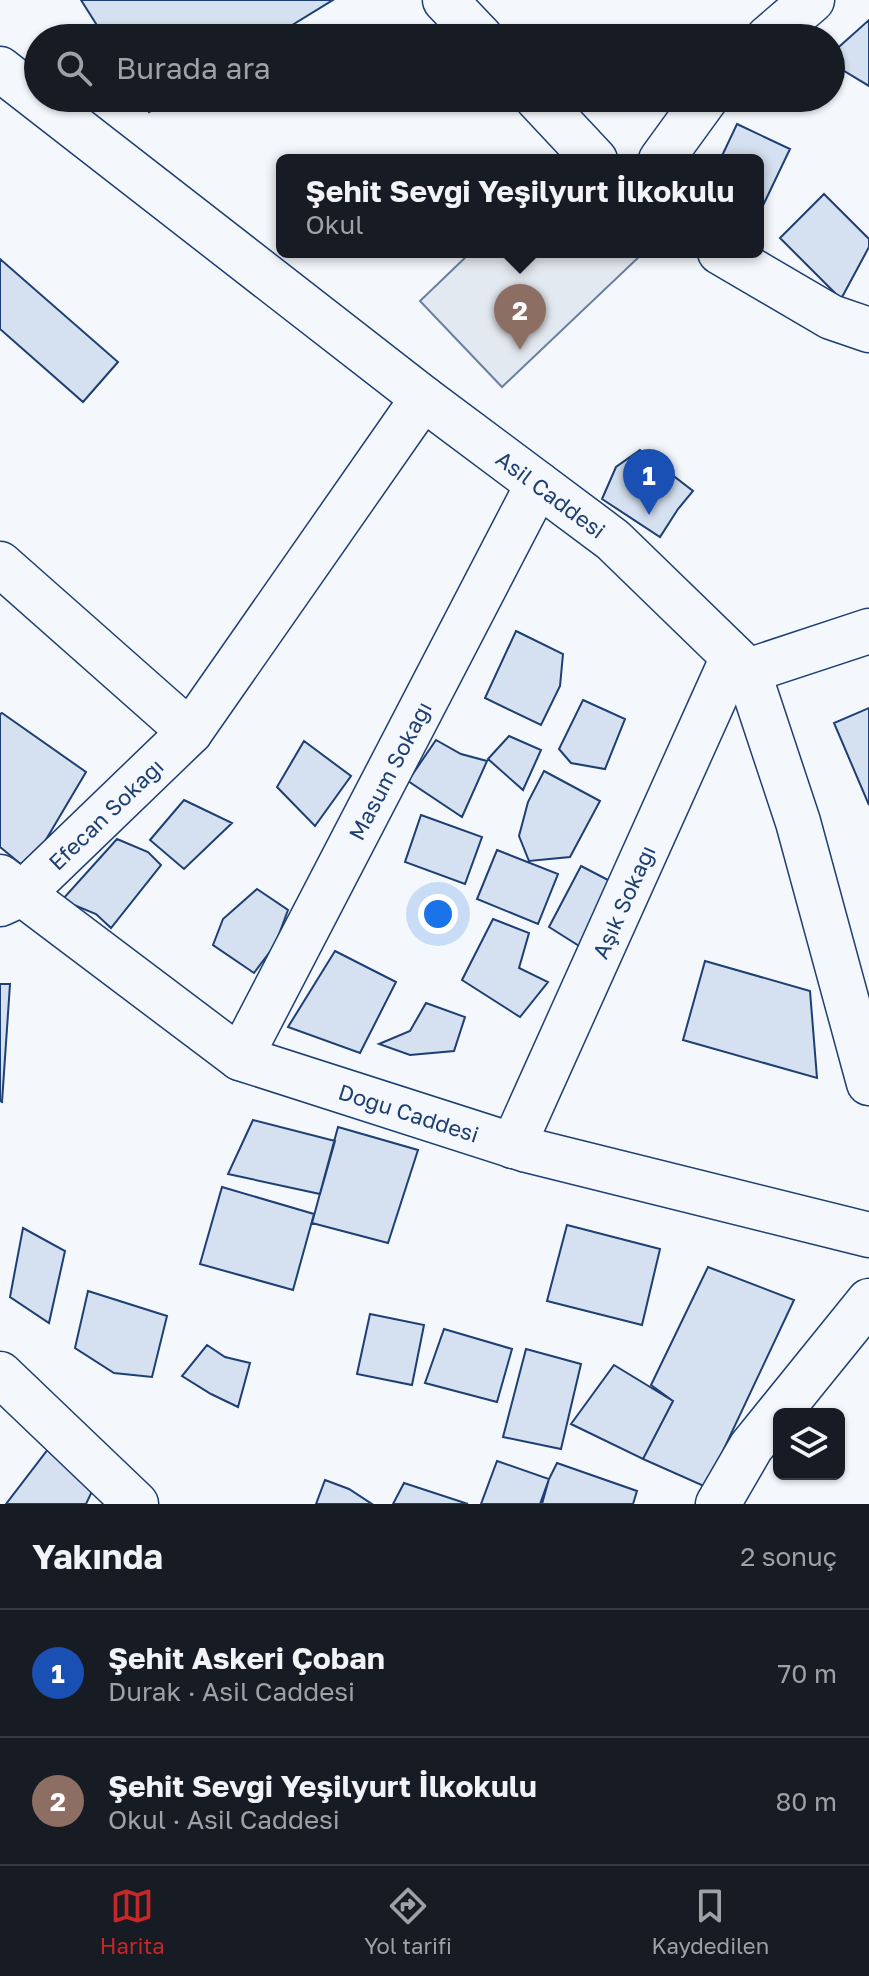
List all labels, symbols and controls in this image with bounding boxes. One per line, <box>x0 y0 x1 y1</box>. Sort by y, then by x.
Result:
search box <box>24 24 845 112</box>
icon: search <box>52 46 96 90</box>
text: Burada ara <box>116 50 271 86</box>
popup <box>276 154 764 258</box>
text: Şehit Sevgi Yeşilyurt İlkokulu <box>306 173 734 209</box>
text: Okul <box>306 209 364 240</box>
pin: 2 <box>494 284 546 350</box>
street label: Asil Caddesi <box>491 444 611 543</box>
pin: 1 <box>623 449 675 515</box>
street label: Masum Sokağı <box>342 696 436 844</box>
street label: Efecan Sokağı <box>42 752 168 875</box>
street label: Aşık Sokağı <box>586 841 660 963</box>
your location <box>418 894 458 934</box>
street label: Doğu Caddesi <box>335 1077 482 1147</box>
map controls <box>773 1408 845 1480</box>
button: layers <box>773 1408 845 1480</box>
text: Yakında <box>32 1536 163 1576</box>
text: 2 sonuç <box>740 1541 837 1572</box>
text: Şehit Askeri Çoban <box>108 1640 385 1676</box>
text: 1 <box>51 1658 65 1689</box>
text: 70 m <box>778 1658 837 1689</box>
text: Durak · Asil Caddesi <box>108 1676 355 1707</box>
text: Şehit Sevgi Yeşilyurt İlkokulu <box>108 1768 537 1804</box>
text: 2 <box>50 1786 66 1817</box>
text: 80 m <box>776 1786 837 1817</box>
text: Okul · Asil Caddesi <box>108 1804 340 1835</box>
tab: Harita <box>100 1884 165 1959</box>
tab: Yol tarifi <box>364 1884 452 1959</box>
tab: Kaydedilen <box>652 1884 769 1959</box>

